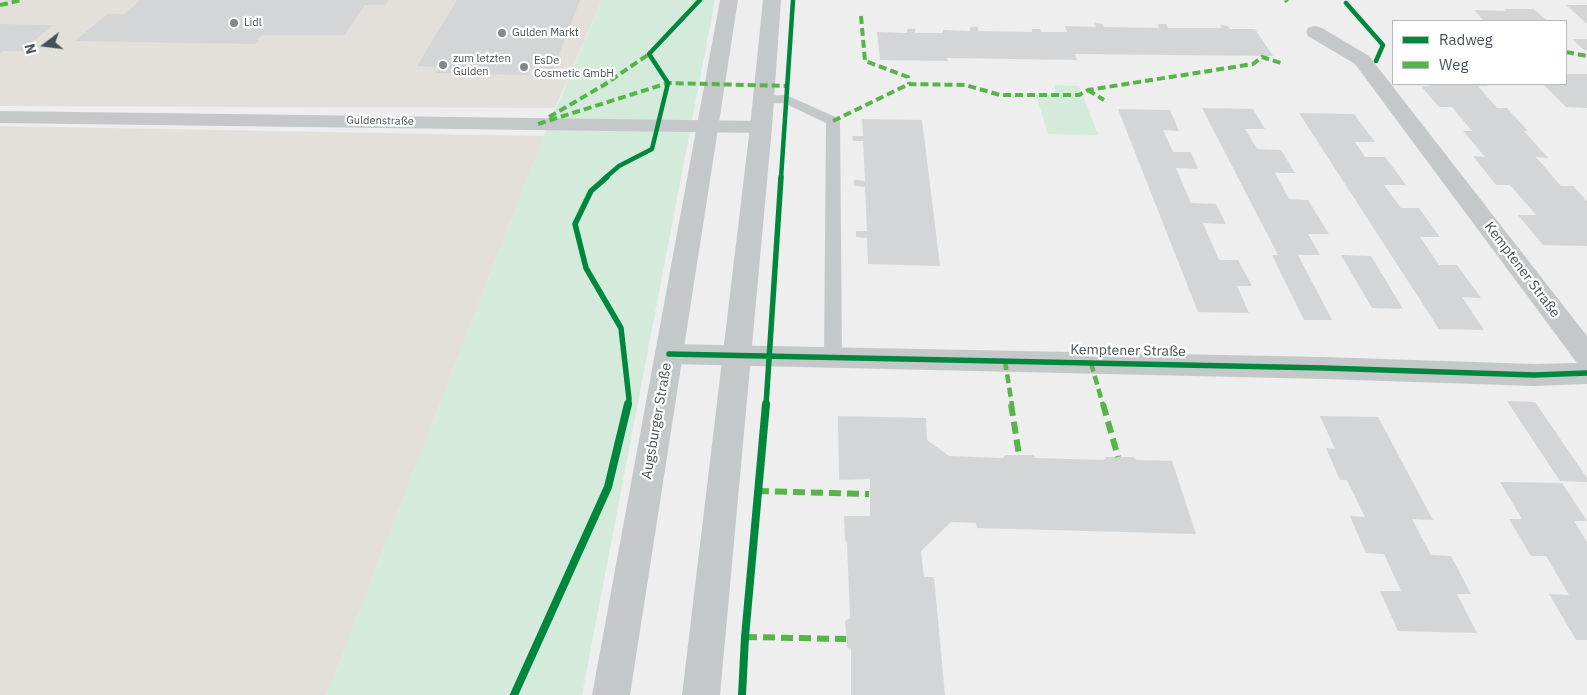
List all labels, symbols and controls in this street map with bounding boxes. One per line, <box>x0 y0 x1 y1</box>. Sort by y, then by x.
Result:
place label: Lidl <box>244 16 262 30</box>
marker: Lidl <box>228 17 240 29</box>
north arrow <box>20 20 70 70</box>
legend <box>1392 20 1567 85</box>
place label: Gulden Markt <box>512 26 579 40</box>
marker: Gulden Markt <box>496 27 508 39</box>
text: Radweg <box>1439 30 1493 49</box>
text: N <box>21 42 41 56</box>
place label: zum letzten Gulden <box>453 52 511 78</box>
place label: EsDe Cosmetic GmbH <box>534 54 614 80</box>
text: Weg <box>1439 55 1468 74</box>
marker: zum letzten Gulden <box>437 59 449 71</box>
marker: EsDe Cosmetic GmbH <box>518 61 530 73</box>
street label: Guldenstraße <box>346 114 414 128</box>
street label: Kemptener Straße <box>1481 219 1563 321</box>
street label: Kemptener Straße <box>1070 342 1186 360</box>
street label: Augsburger Straße <box>639 362 675 480</box>

